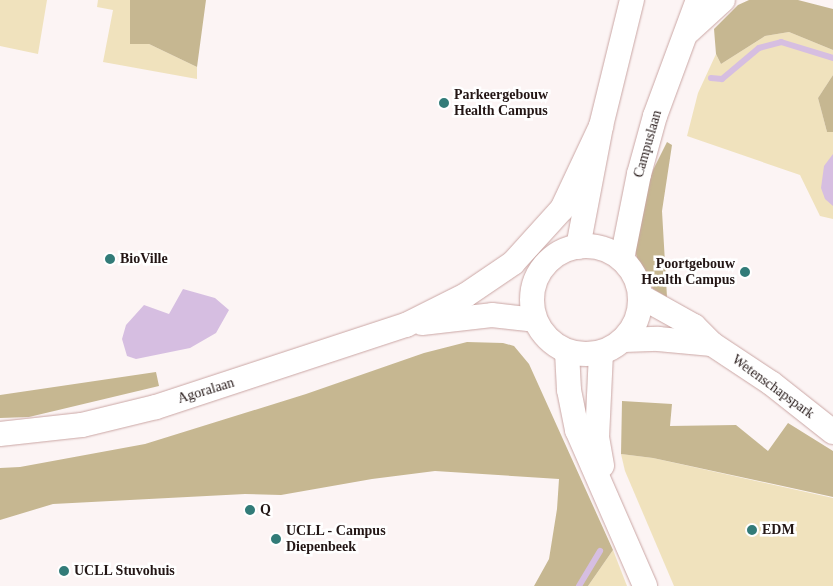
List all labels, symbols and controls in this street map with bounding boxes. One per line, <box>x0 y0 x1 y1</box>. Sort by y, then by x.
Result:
place label: Parkeergebouw Health Campus <box>454 87 548 120</box>
marker: Parkeergebouw Health Campus <box>438 97 450 109</box>
street label: Campuslaan <box>630 108 666 180</box>
place label: BioVille <box>120 251 168 267</box>
marker: BioVille <box>104 253 116 265</box>
place label: Poortgebouw Health Campus <box>641 256 735 288</box>
marker: Poortgebouw Health Campus <box>739 266 751 278</box>
street label: Wetenschapspark <box>729 352 817 422</box>
street label: Agoralaan <box>176 374 236 408</box>
place label: Q <box>260 502 271 518</box>
marker: Q <box>244 504 256 516</box>
place label: EDM <box>762 522 795 538</box>
place label: UCLL - Campus Diepenbeek <box>286 523 386 556</box>
marker: EDM <box>746 524 758 536</box>
marker: UCLL - Campus Diepenbeek <box>270 533 282 545</box>
place label: UCLL Stuvohuis <box>74 563 176 579</box>
marker: UCLL Stuvohuis <box>58 565 70 577</box>

